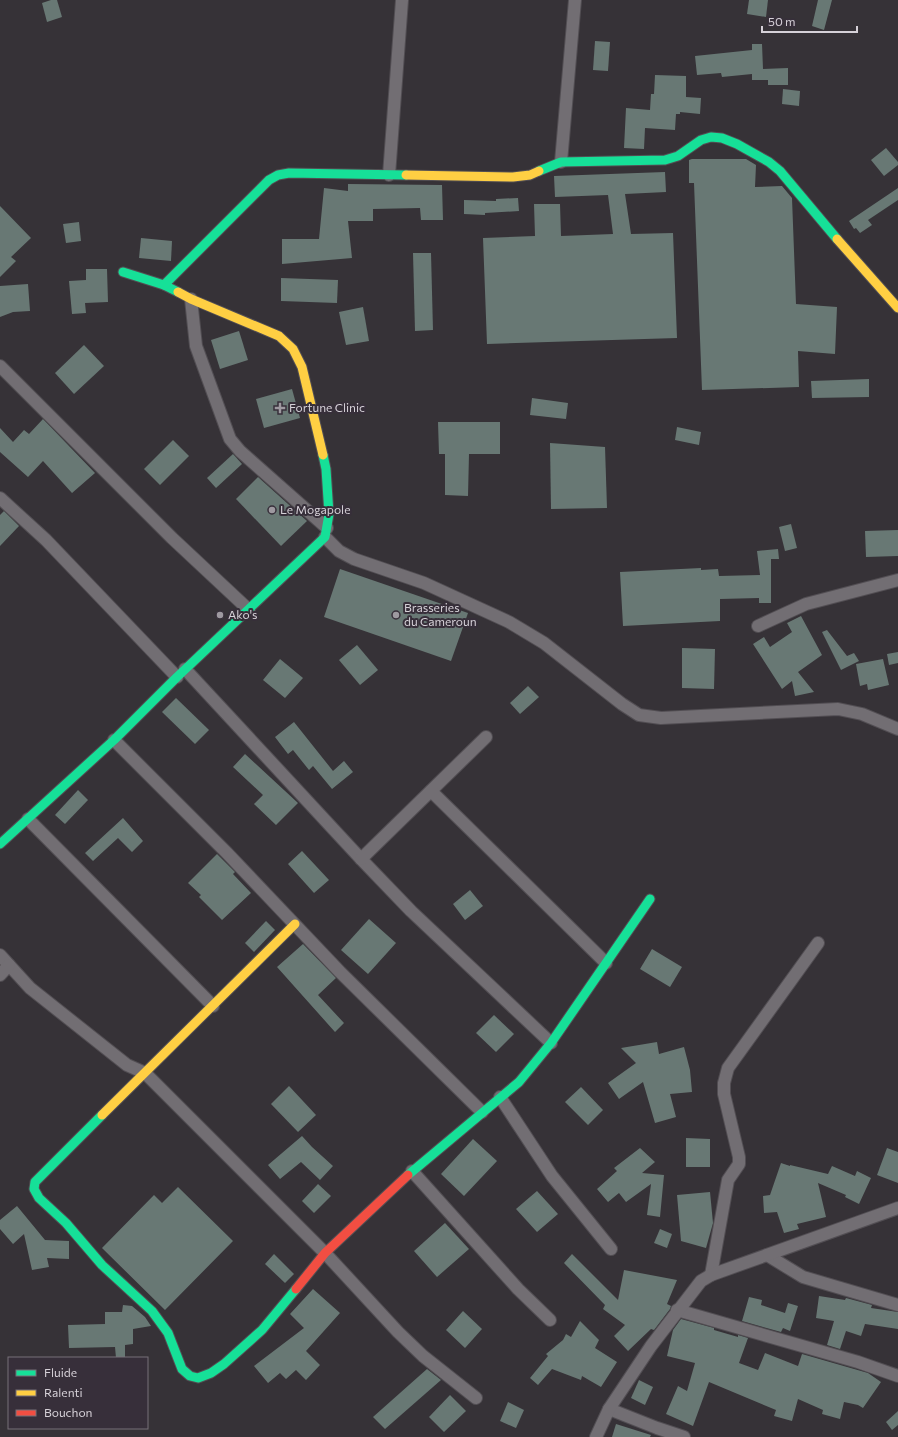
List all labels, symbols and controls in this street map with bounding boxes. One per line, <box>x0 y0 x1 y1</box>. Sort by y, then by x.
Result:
scale bar <box>762 8 857 34</box>
text: 50 m <box>768 14 796 28</box>
place label: Fortune Clinic <box>289 400 365 414</box>
marker: Fortune Clinic <box>274 402 286 414</box>
place label: Le Mogapole <box>280 502 350 516</box>
marker: Le Mogapole <box>267 505 277 515</box>
place label: Brasseries du Cameroun <box>404 600 477 628</box>
place label: Ako's <box>228 607 258 621</box>
marker: Ako's <box>215 610 225 620</box>
marker: Brasseries du Cameroun <box>391 610 401 620</box>
legend <box>8 1357 148 1429</box>
text: Fluide <box>44 1365 77 1379</box>
text: Ralenti <box>44 1385 83 1399</box>
text: Bouchon <box>44 1405 92 1419</box>

